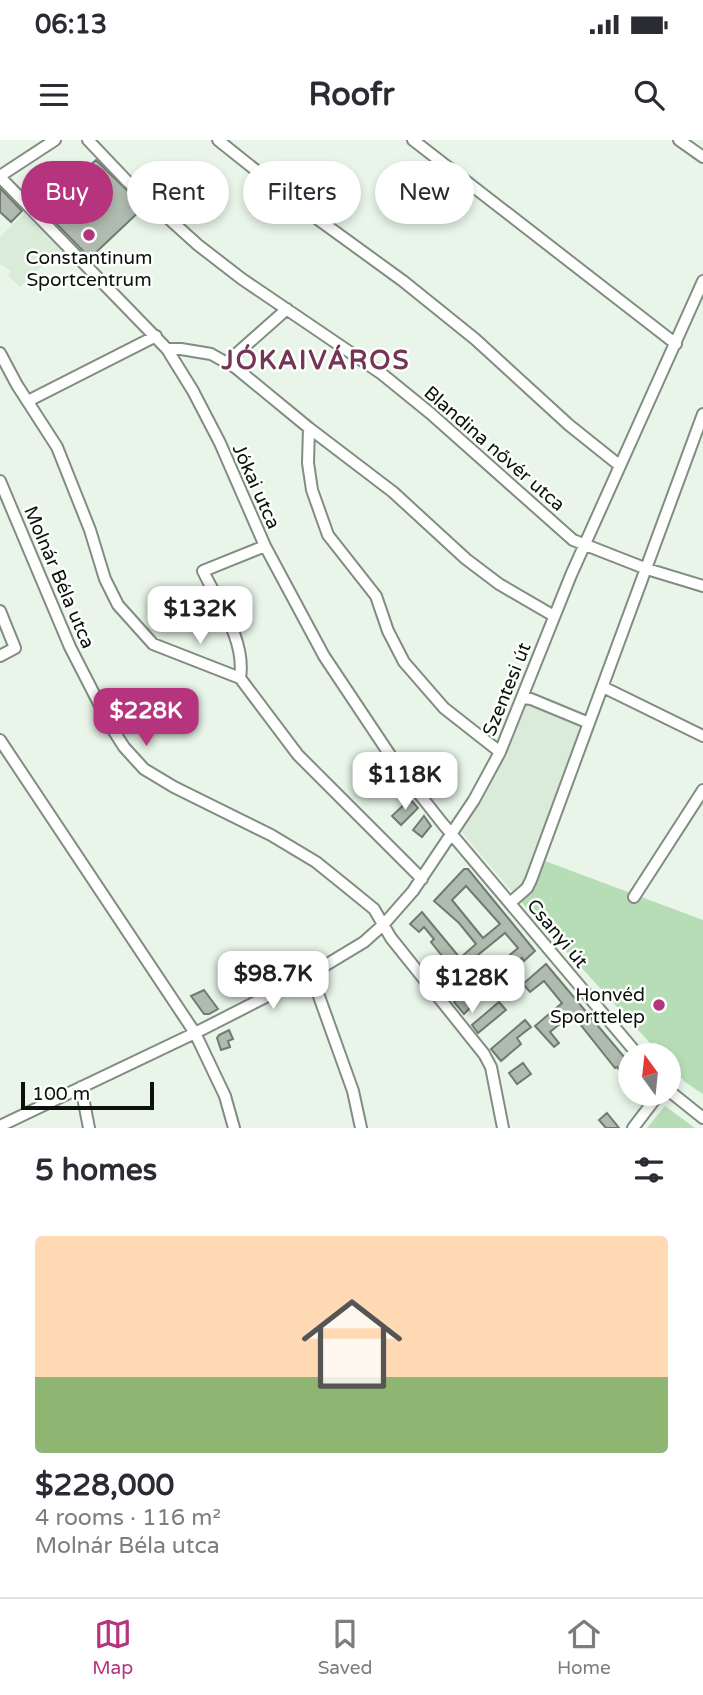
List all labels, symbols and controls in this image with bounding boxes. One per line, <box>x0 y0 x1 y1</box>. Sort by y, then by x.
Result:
text: 06:13 <box>35 9 107 40</box>
icon: menu <box>35 76 73 114</box>
text: Roofr <box>308 76 395 114</box>
icon: search <box>630 76 668 114</box>
chip: Buy <box>21 161 113 224</box>
chip: Rent <box>127 161 229 224</box>
chip: Filters <box>243 161 361 224</box>
chip: New <box>375 161 474 224</box>
marker: Constantinum Sportcentrum <box>81 227 97 243</box>
place label: Constantinum Sportcentrum <box>26 247 152 291</box>
district label: JÓKAIVÁROS <box>221 344 410 376</box>
street label: Blandina nővér utca <box>419 382 569 516</box>
street label: Jókai utca <box>228 441 285 532</box>
street label: Molnár Béla utca <box>19 503 99 652</box>
pin: $132K <box>151 587 249 646</box>
text: $132K <box>164 595 236 623</box>
street label: Szentesi út <box>478 639 536 739</box>
pin: $228K <box>97 688 195 748</box>
text: $228K <box>110 697 182 725</box>
pin: $118K <box>356 752 454 812</box>
text: $118K <box>369 761 441 789</box>
street label: Csanyi út <box>522 895 592 972</box>
pin: $98.7K <box>216 952 330 1011</box>
pin: $128K <box>423 956 521 1015</box>
text: $98.7K <box>234 960 312 988</box>
text: $128K <box>436 964 508 992</box>
place label: Honvéd Sporttelep <box>550 984 645 1028</box>
marker: Honvéd Sporttelep <box>651 997 667 1013</box>
north arrow <box>618 1043 681 1106</box>
map controls <box>618 1043 681 1106</box>
scale bar <box>21 1079 154 1111</box>
text: 100 m <box>32 1083 90 1105</box>
icon: filters <box>630 1151 668 1189</box>
text: 5 homes <box>35 1152 157 1189</box>
icon: home <box>289 1281 415 1407</box>
text: $228,000 <box>35 1467 174 1504</box>
text: 4 rooms · 116 m² <box>35 1504 221 1532</box>
text: Molnár Béla utca <box>35 1532 220 1560</box>
tab: Map <box>92 1615 133 1679</box>
tab: Saved <box>318 1615 373 1679</box>
tab: Home <box>557 1615 611 1679</box>

